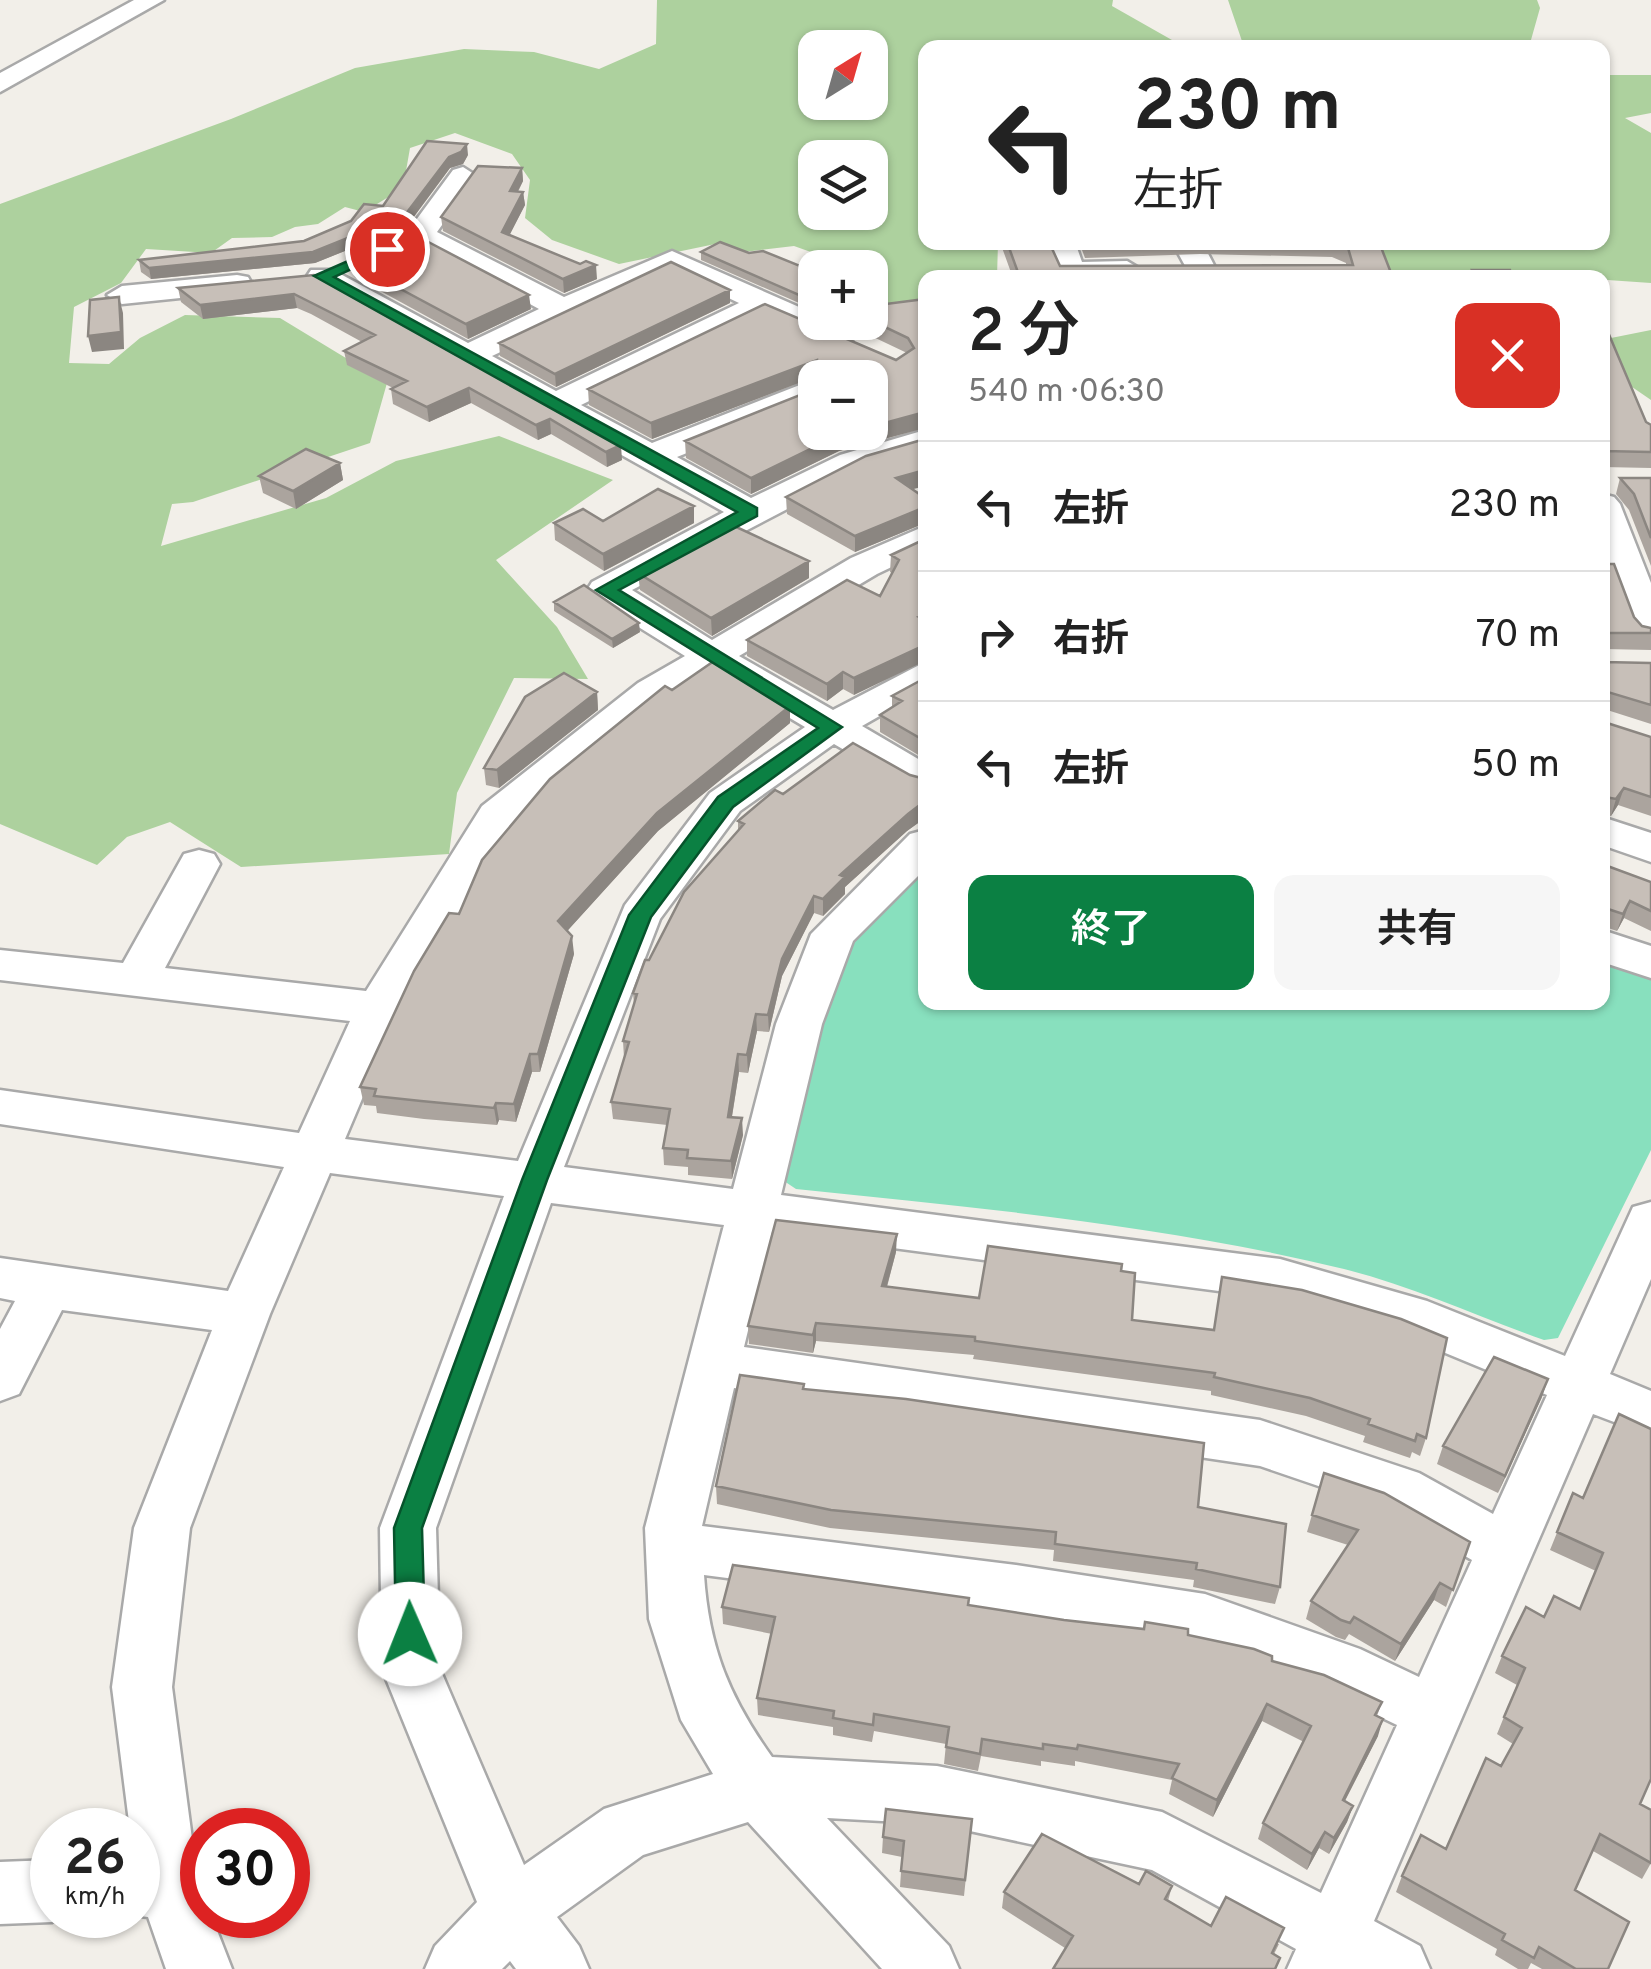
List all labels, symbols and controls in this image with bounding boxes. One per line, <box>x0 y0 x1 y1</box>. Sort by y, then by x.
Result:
north arrow <box>798 30 888 120</box>
map controls <box>798 30 888 450</box>
text: 230 m <box>1133 66 1342 155</box>
icon: left <box>968 80 1098 210</box>
button: layers <box>798 140 888 230</box>
text: 左折 <box>1133 165 1223 222</box>
pin <box>345 207 430 292</box>
icon: arrive <box>360 222 415 277</box>
button: + <box>798 250 888 340</box>
text: 2 分 <box>968 297 1079 373</box>
button: close <box>1455 303 1560 408</box>
button: − <box>798 360 888 450</box>
text: 540 m · 06:30 <box>968 373 1165 413</box>
icon: left <box>968 479 1023 534</box>
text: 230 m <box>1449 482 1560 531</box>
text: 左折 <box>1053 487 1129 536</box>
icon: right <box>968 609 1023 664</box>
text: 70 m <box>1476 612 1560 661</box>
text: 右折 <box>1053 617 1129 666</box>
icon: left <box>968 739 1023 794</box>
text: 50 m <box>1471 742 1560 791</box>
text: 左折 <box>1053 747 1129 796</box>
button: 終了 <box>968 875 1254 990</box>
button: 共有 <box>1274 875 1560 990</box>
position arrow <box>358 1582 462 1686</box>
speed limit sign: 30 <box>180 1808 310 1938</box>
text: 26 <box>64 1829 126 1892</box>
text: km/h <box>65 1882 125 1914</box>

